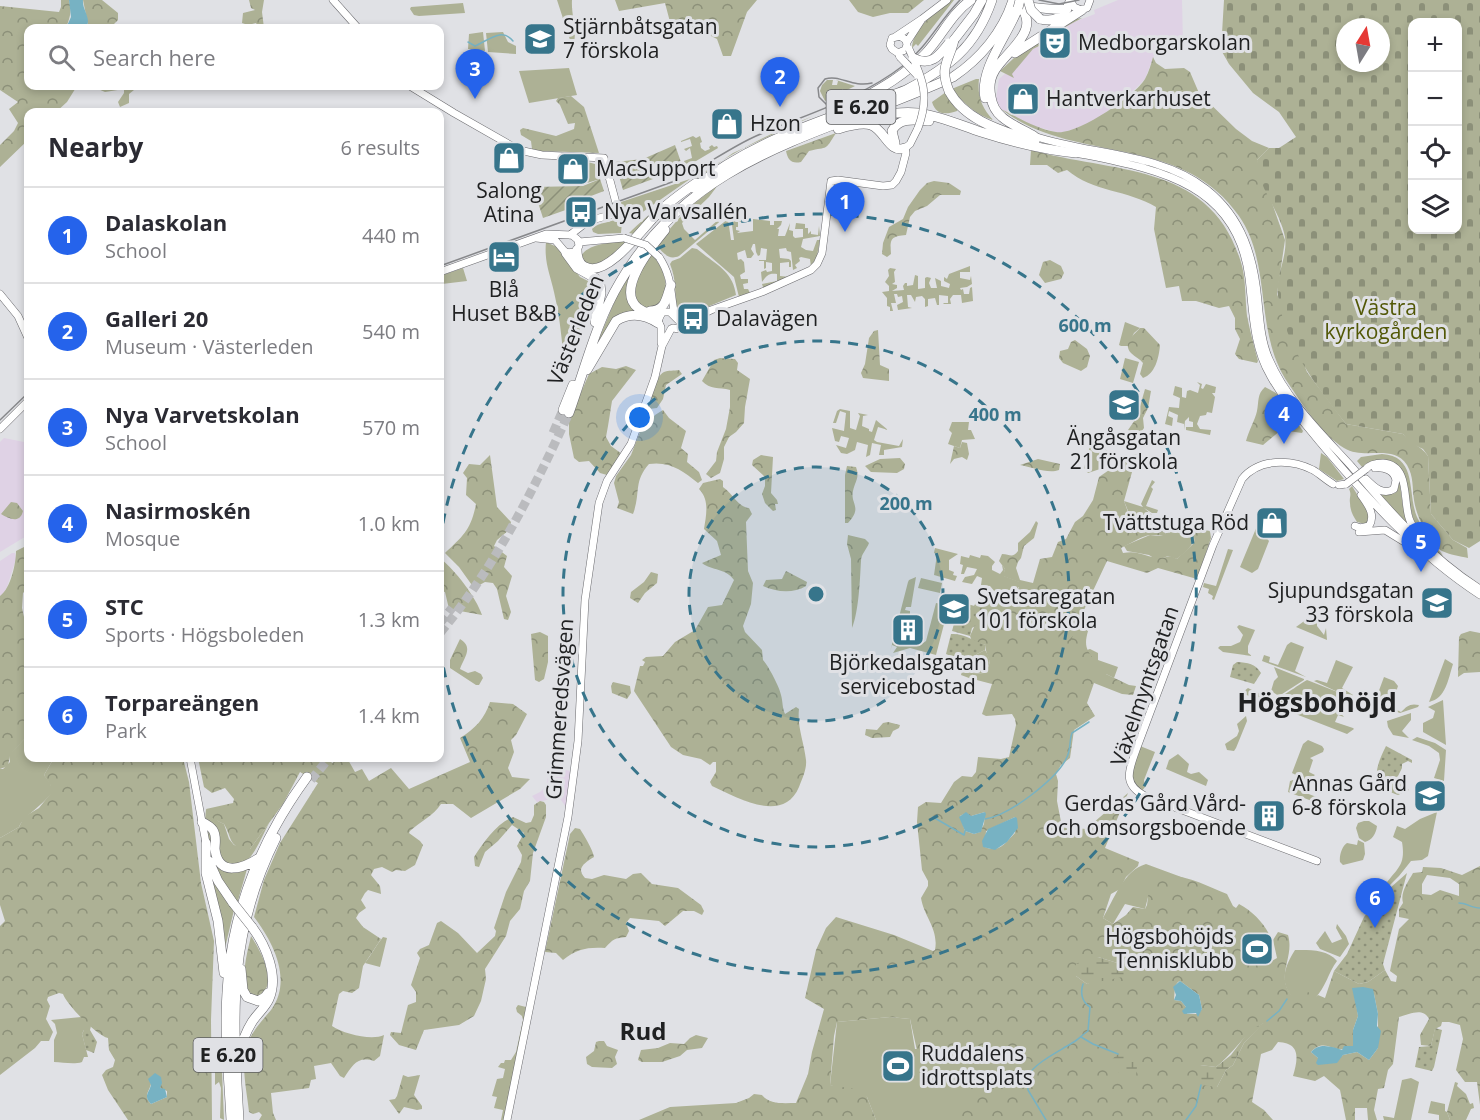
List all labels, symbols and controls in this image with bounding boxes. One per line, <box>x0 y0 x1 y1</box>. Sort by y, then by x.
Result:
place label: Stjärnbåtsgatan 7 förskola <box>563 12 718 64</box>
north arrow <box>1336 18 1390 72</box>
map controls <box>1408 18 1462 234</box>
button: + <box>1408 18 1462 72</box>
school or university icon: Stjärnbåtsgatan 7 förskola <box>522 21 558 57</box>
search box <box>24 24 444 90</box>
theatre icon: Medborgarskolan <box>1037 25 1073 61</box>
place label: Medborgarskolan <box>1078 28 1251 56</box>
icon: search <box>45 41 78 74</box>
text: Search here <box>93 42 216 72</box>
pin: 3 <box>456 50 494 99</box>
pin: 2 <box>760 57 800 107</box>
button: − <box>1408 72 1462 126</box>
shop icon: Hantverkarhuset <box>1005 81 1041 117</box>
place label: Hantverkarhuset <box>1046 84 1211 112</box>
road number: E 6.20 <box>826 90 896 124</box>
shop icon: Hzon <box>709 106 745 142</box>
place label: Hzon <box>750 109 801 137</box>
button: locate <box>1408 126 1462 180</box>
text: Nearby <box>48 129 143 165</box>
text: 6 results <box>340 134 420 161</box>
shop icon: Salong Atina <box>491 140 527 176</box>
shop icon: MacSupport <box>555 151 591 187</box>
place label: MacSupport <box>596 154 715 182</box>
place label: Salong Atina <box>476 176 542 228</box>
button: layers <box>1408 180 1462 234</box>
pin: 1 <box>826 182 864 232</box>
bus stop icon: Nya Varvsallén <box>563 194 599 230</box>
place label: Nya Varvsallén <box>604 197 748 225</box>
text: Dalaskolan <box>105 207 227 237</box>
text: 1 <box>62 222 73 249</box>
text: 440 m <box>362 222 420 249</box>
text: School <box>105 237 167 264</box>
hotel icon: Blå Huset B&B <box>486 239 522 275</box>
street label: Västerleden <box>540 270 610 389</box>
place label: Blå Huset B&B <box>451 275 557 327</box>
park label: Västra kyrkogården <box>1325 293 1447 345</box>
bus stop icon: Dalavägen <box>675 301 711 337</box>
text: Galleri 20 <box>105 303 208 333</box>
place label: Dalavägen <box>716 304 818 332</box>
text: 600 m <box>1058 313 1112 337</box>
text: 2 <box>62 318 73 345</box>
text: 540 m <box>362 318 420 345</box>
text: Museum · Västerleden <box>105 333 314 360</box>
school or university icon: Ängåsgatan 21 förskola <box>1106 387 1142 423</box>
pin: 4 <box>1264 394 1304 444</box>
text: Nya Varvetskolan <box>105 399 300 429</box>
text: 400 m <box>968 402 1022 426</box>
your location <box>625 403 654 432</box>
text: 3 <box>62 414 73 441</box>
text: 570 m <box>362 414 420 441</box>
place label: Ängåsgatan 21 förskola <box>1067 423 1181 475</box>
text: School <box>105 429 167 456</box>
text: 200 m <box>879 491 933 515</box>
text: Nasirmoskén <box>105 495 251 525</box>
shop icon: Tvättstuga Röd <box>1254 505 1290 541</box>
place label: Tvättstuga Röd <box>1103 508 1249 536</box>
text: 4 <box>62 510 73 537</box>
text: 1.0 km <box>358 510 420 537</box>
pin: 5 <box>1402 522 1440 572</box>
text: Mosque <box>105 525 180 552</box>
place label: Sjupundsgatan 33 förskola <box>1268 576 1414 628</box>
place label: Svetsaregatan 101 förskola <box>977 582 1115 634</box>
centre of rings <box>806 584 826 604</box>
school or university icon: Sjupundsgatan 33 förskola <box>1419 585 1455 621</box>
text: STC <box>105 591 144 621</box>
school or university icon: Svetsaregatan 101 förskola <box>936 591 972 627</box>
street label: Växelmyntsgatan <box>1104 602 1185 770</box>
text: 5 <box>62 606 73 633</box>
text: 1.3 km <box>358 606 420 633</box>
building icon: Björkedalsgatan servicebostad <box>890 612 926 648</box>
street label: Grimmeredsvägen <box>539 618 579 800</box>
text: Sports · Högsboleden <box>105 621 304 648</box>
place label: Björkedalsgatan servicebostad <box>829 648 987 700</box>
district label: Högsbohöjd <box>1237 683 1397 720</box>
text: Torpareängen <box>105 687 259 717</box>
text: 6 <box>62 702 73 729</box>
text: 1.4 km <box>358 702 420 729</box>
text: Park <box>105 717 147 744</box>
place label: Annas Gård 6-8 förskola <box>1292 769 1407 821</box>
school or university icon: Annas Gård 6-8 förskola <box>1412 778 1448 814</box>
place label: Gerdas Gård Vård- och omsorgsboende <box>1045 789 1246 841</box>
building icon: Gerdas Gård Vård- och omsorgsboende <box>1251 798 1287 834</box>
pin: 6 <box>1356 878 1394 928</box>
place label: Högsbohöjds Tennisklubb <box>1105 922 1234 974</box>
sports icon: Högsbohöjds Tennisklubb <box>1239 931 1275 967</box>
district label: Rud <box>620 1014 666 1047</box>
road number: E 6.20 <box>194 1038 262 1072</box>
place label: Ruddalens idrottsplats <box>921 1039 1033 1091</box>
sports icon: Ruddalens idrottsplats <box>880 1048 916 1084</box>

